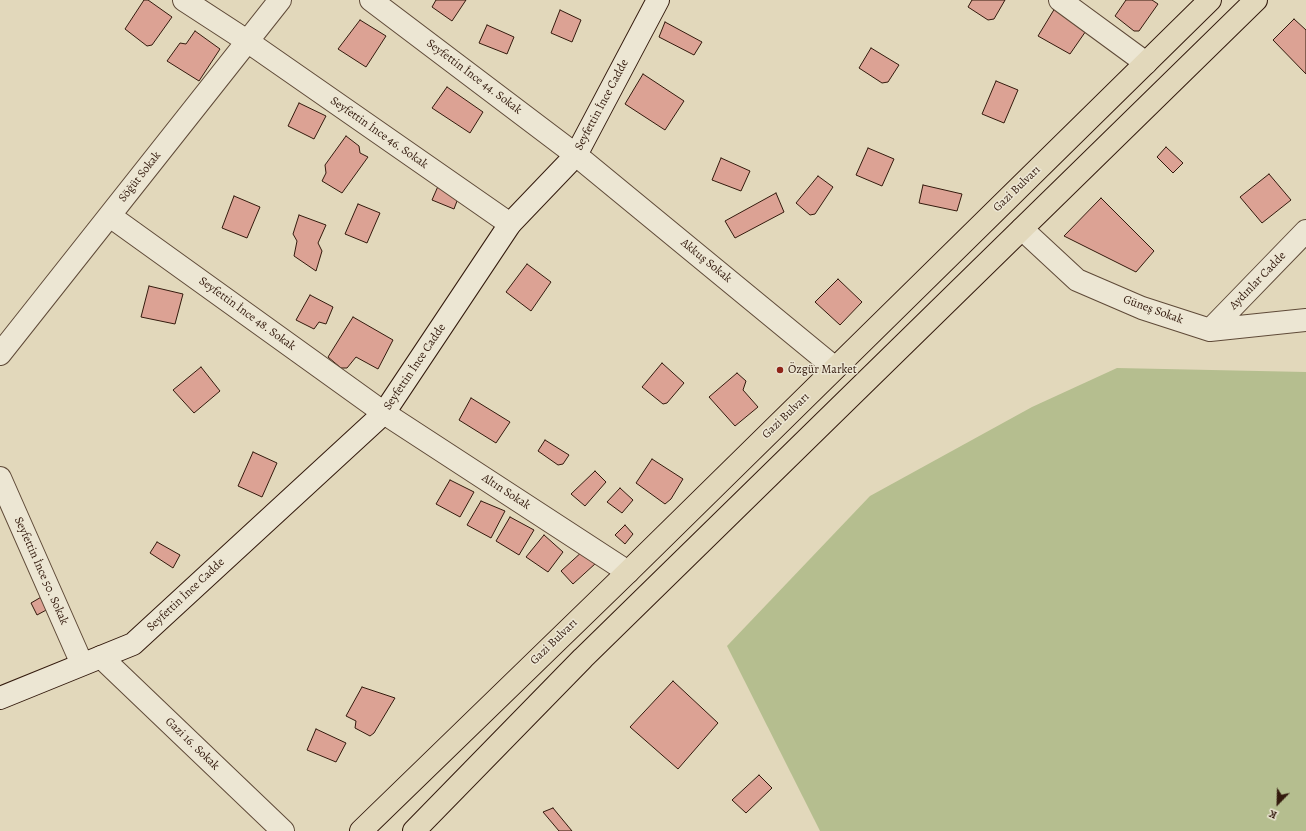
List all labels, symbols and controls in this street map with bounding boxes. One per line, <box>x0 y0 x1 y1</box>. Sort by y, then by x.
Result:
street label: Seyfettin İnce 44. Sokak <box>423 36 525 118</box>
street label: Seyfettin İnce Cadde <box>572 57 632 153</box>
street label: Seyfettin İnce 46. Sokak <box>327 94 431 172</box>
street label: Söğüt Sokak <box>116 149 164 205</box>
street label: Gazi Bulvarı <box>990 163 1044 215</box>
street label: Akkuş Sokak <box>677 236 735 286</box>
street label: Aydınlar Cadde <box>1227 249 1289 313</box>
street label: Seyfettin İnce 48. Sokak <box>196 274 298 354</box>
street label: Güneş Sokak <box>1121 292 1185 328</box>
street label: Seyfettin İnce Cadde <box>381 321 449 413</box>
place label: Özgür Market <box>788 363 857 377</box>
marker: Özgür Market <box>775 365 785 375</box>
street label: Gazi Bulvarı <box>759 390 813 442</box>
street label: Altın Sokak <box>479 471 533 513</box>
street label: Seyfettin İnce 50. Sokak <box>11 515 71 627</box>
street label: Seyfettin İnce Cadde <box>144 555 228 635</box>
street label: Gazi Bulvarı <box>527 616 581 668</box>
street label: Gazi 16. Sokak <box>162 715 222 773</box>
north arrow <box>1258 783 1298 823</box>
text: K <box>1267 806 1279 823</box>

